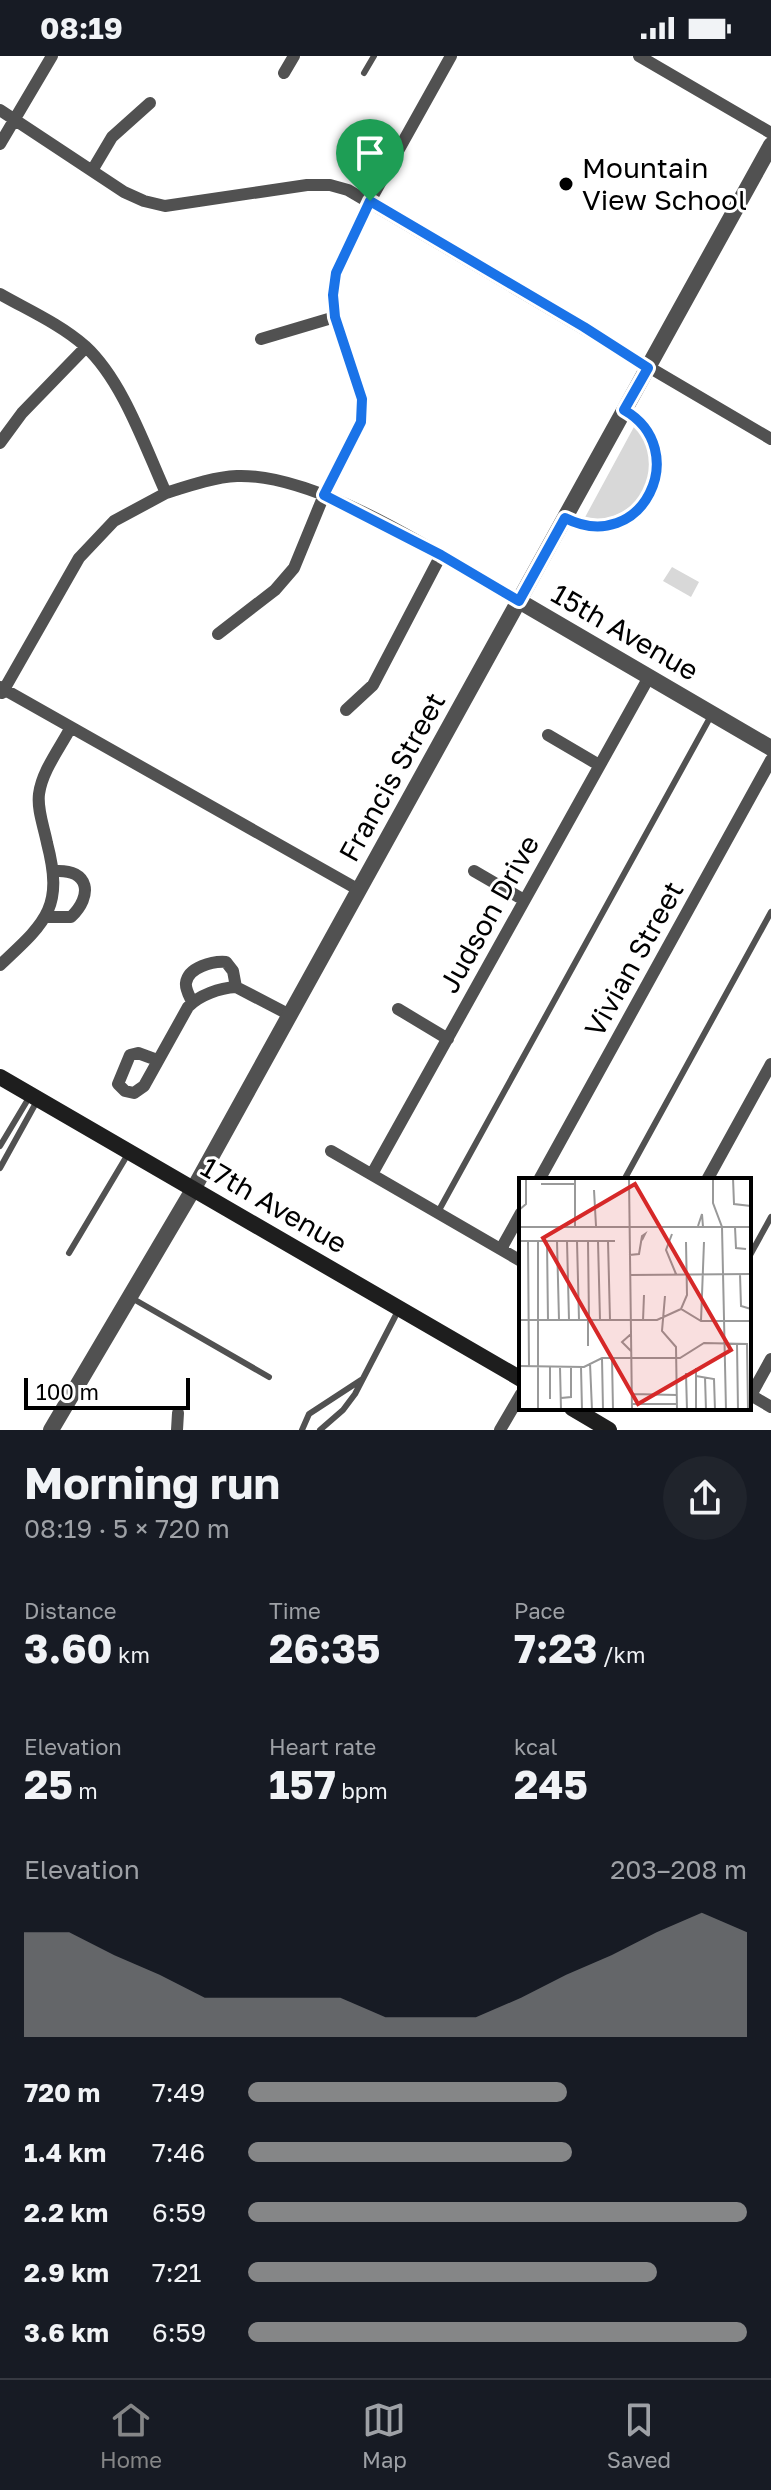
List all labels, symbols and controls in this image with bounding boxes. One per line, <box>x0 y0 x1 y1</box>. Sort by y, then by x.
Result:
text: 08:19 <box>40 10 123 46</box>
pin <box>336 119 404 201</box>
icon: arrive <box>348 131 392 175</box>
place label: Mountain View School <box>582 151 747 216</box>
marker: Mountain View School <box>557 175 575 193</box>
street label: 15th Avenue <box>546 576 705 687</box>
street label: Francis Street <box>332 687 452 867</box>
street label: Judson Drive <box>432 829 545 998</box>
street label: Vivian Street <box>577 875 690 1042</box>
street label: 17th Avenue <box>196 1150 353 1260</box>
inset map <box>519 1178 751 1410</box>
scale bar <box>24 1374 190 1410</box>
text: 100 m <box>36 1378 99 1405</box>
text: Morning run <box>24 1456 280 1509</box>
button: share <box>663 1456 747 1540</box>
text: 08:19 · 5 × 720 m <box>24 1513 230 1544</box>
text: Distance <box>24 1597 116 1624</box>
text: Time <box>269 1597 321 1624</box>
text: Pace <box>514 1597 565 1624</box>
text: 3.60 <box>24 1624 113 1672</box>
text: 26:35 <box>269 1624 380 1672</box>
text: 7:23 <box>514 1624 597 1672</box>
text: km <box>113 1641 150 1668</box>
text: /km <box>597 1641 645 1668</box>
text: Elevation <box>24 1733 122 1760</box>
text: Heart rate <box>269 1733 376 1760</box>
text: kcal <box>514 1733 557 1760</box>
text: 25 <box>24 1760 73 1808</box>
text: 157 <box>269 1760 336 1808</box>
text: 245 <box>514 1760 588 1808</box>
text: m <box>73 1777 98 1804</box>
text: bpm <box>336 1777 388 1804</box>
text: Elevation <box>24 1854 140 1885</box>
text: 203–208 m <box>610 1854 747 1885</box>
text: 720 m <box>24 2077 100 2108</box>
text: 7:49 <box>152 2077 205 2108</box>
text: 1.4 km <box>24 2137 106 2168</box>
text: 7:46 <box>152 2137 205 2168</box>
text: 2.2 km <box>24 2197 108 2228</box>
text: 6:59 <box>152 2197 206 2228</box>
text: 2.9 km <box>24 2257 109 2288</box>
text: 7:21 <box>152 2257 201 2288</box>
text: 3.6 km <box>24 2317 109 2348</box>
text: 6:59 <box>152 2317 206 2348</box>
tab: Home <box>100 2398 162 2473</box>
tab: Map <box>362 2398 407 2473</box>
tab: Saved <box>607 2398 671 2473</box>

